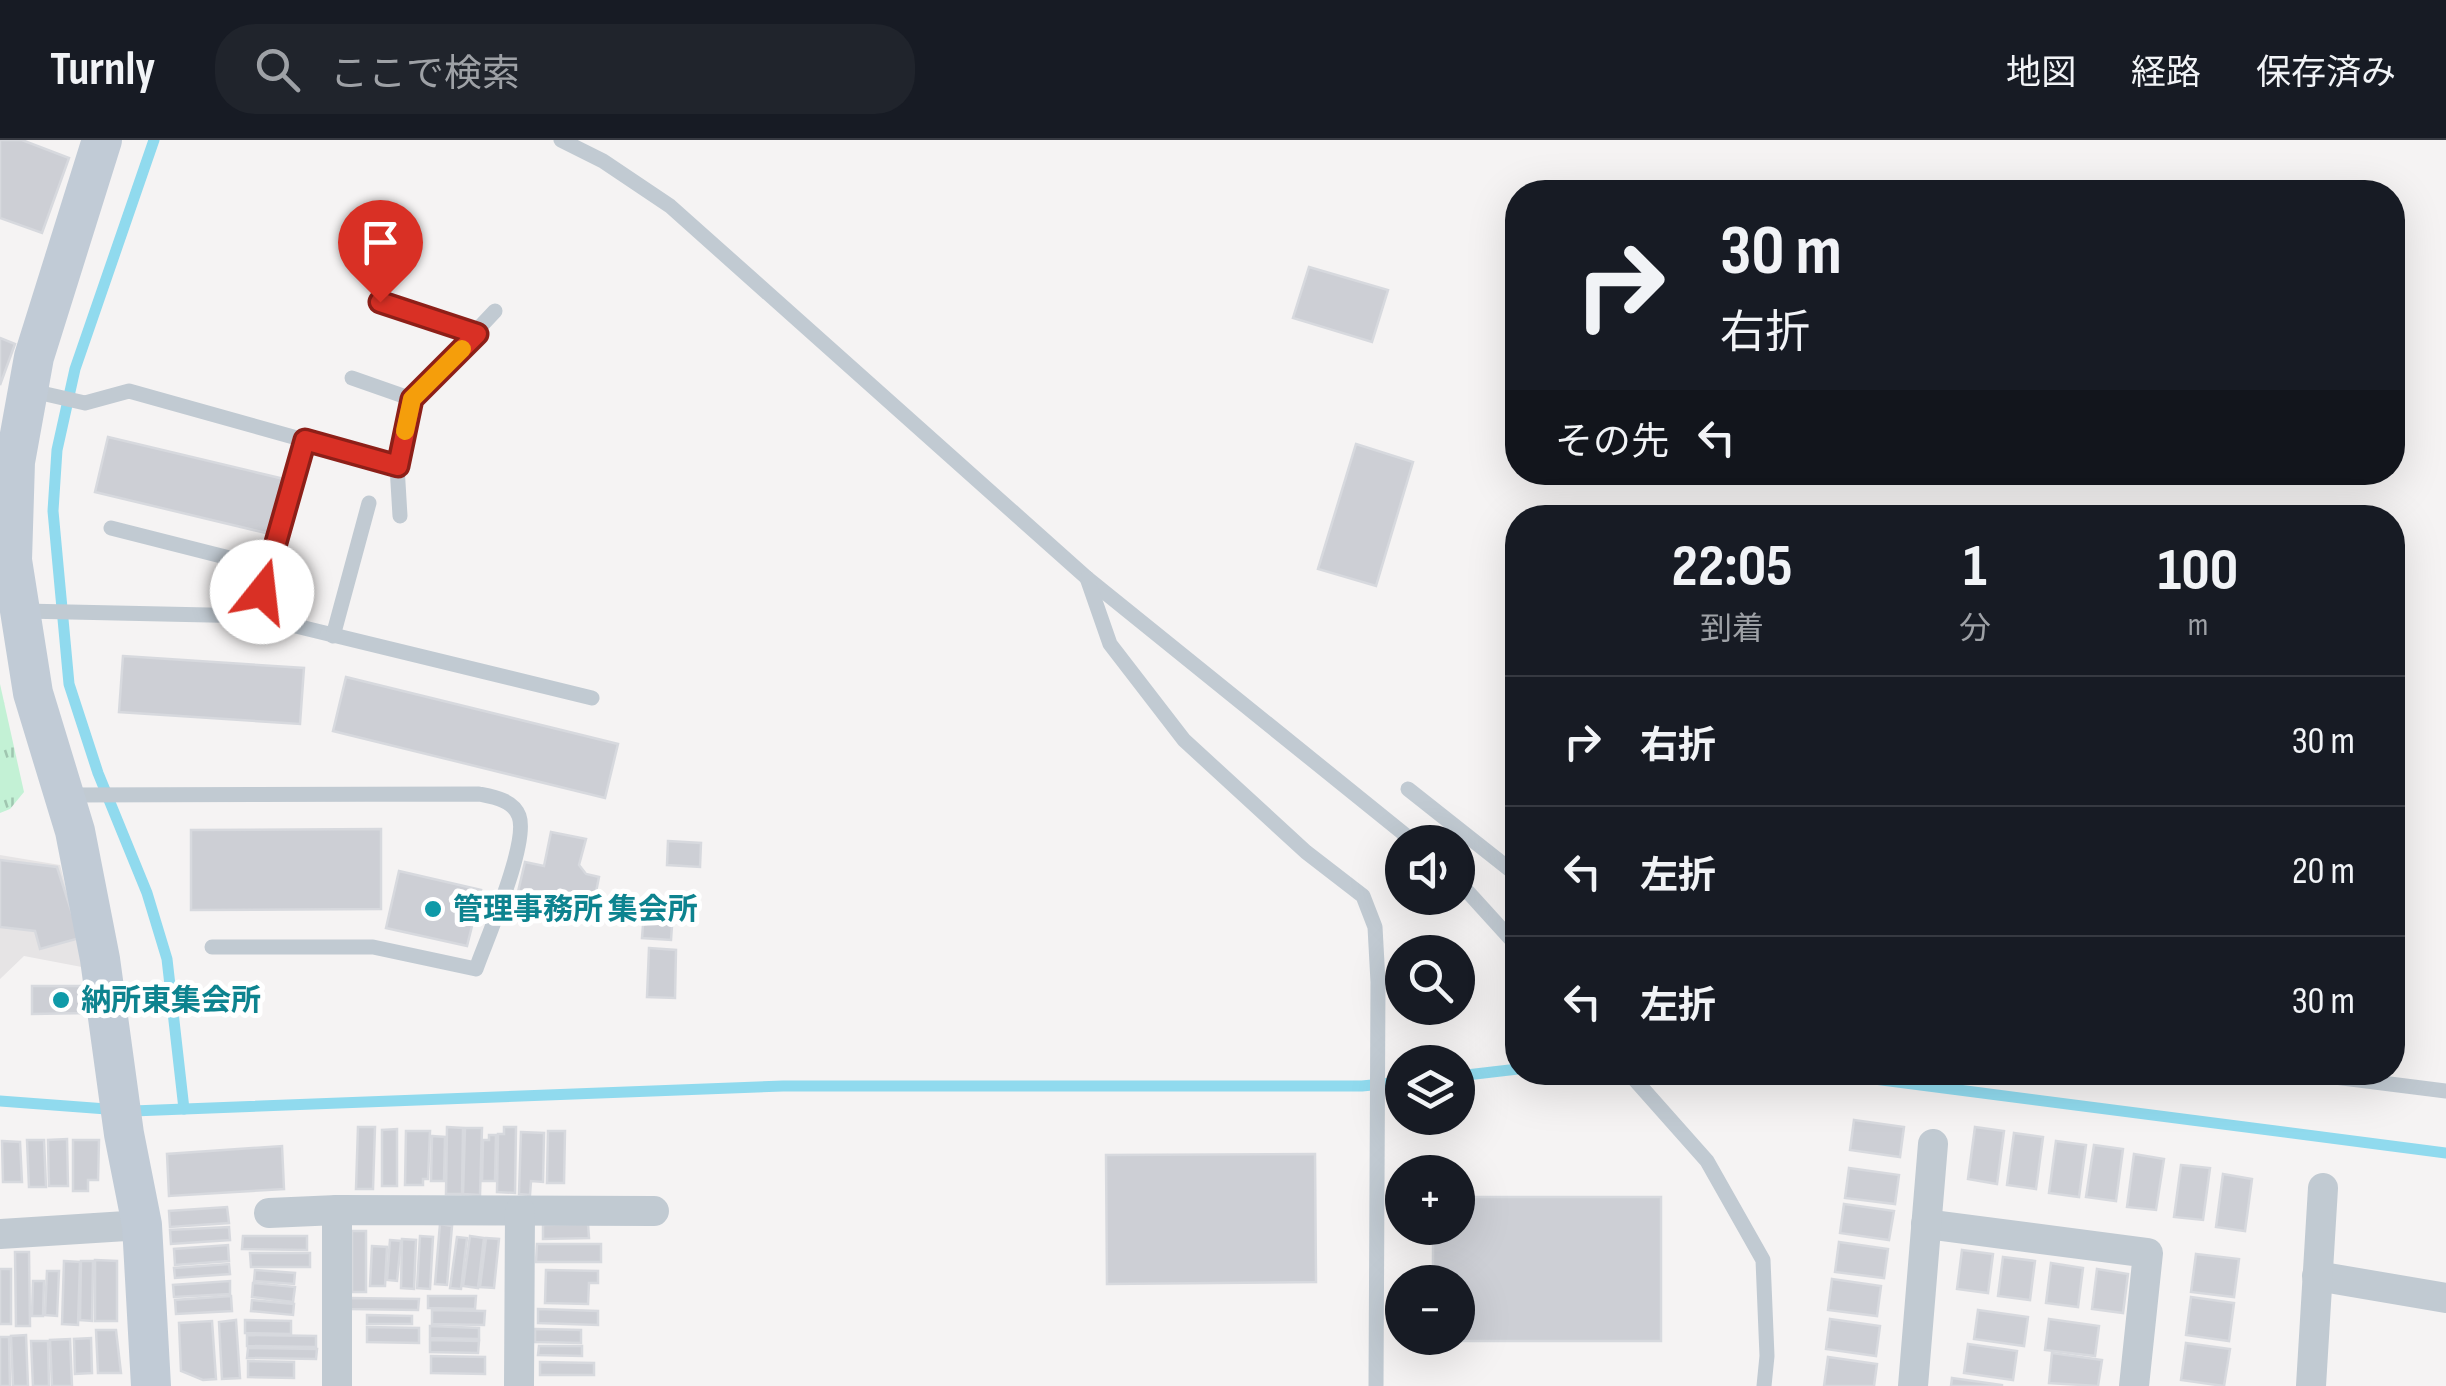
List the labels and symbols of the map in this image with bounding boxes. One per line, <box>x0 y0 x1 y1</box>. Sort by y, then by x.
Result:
pin <box>338 200 423 303</box>
position arrow <box>210 540 314 644</box>
place label: 管理事務所 集会所 <box>453 892 698 928</box>
marker: 管理事務所 集会所 <box>422 898 444 920</box>
place label: 納所東集会所 <box>81 983 261 1019</box>
marker: 納所東集会所 <box>50 989 72 1011</box>

